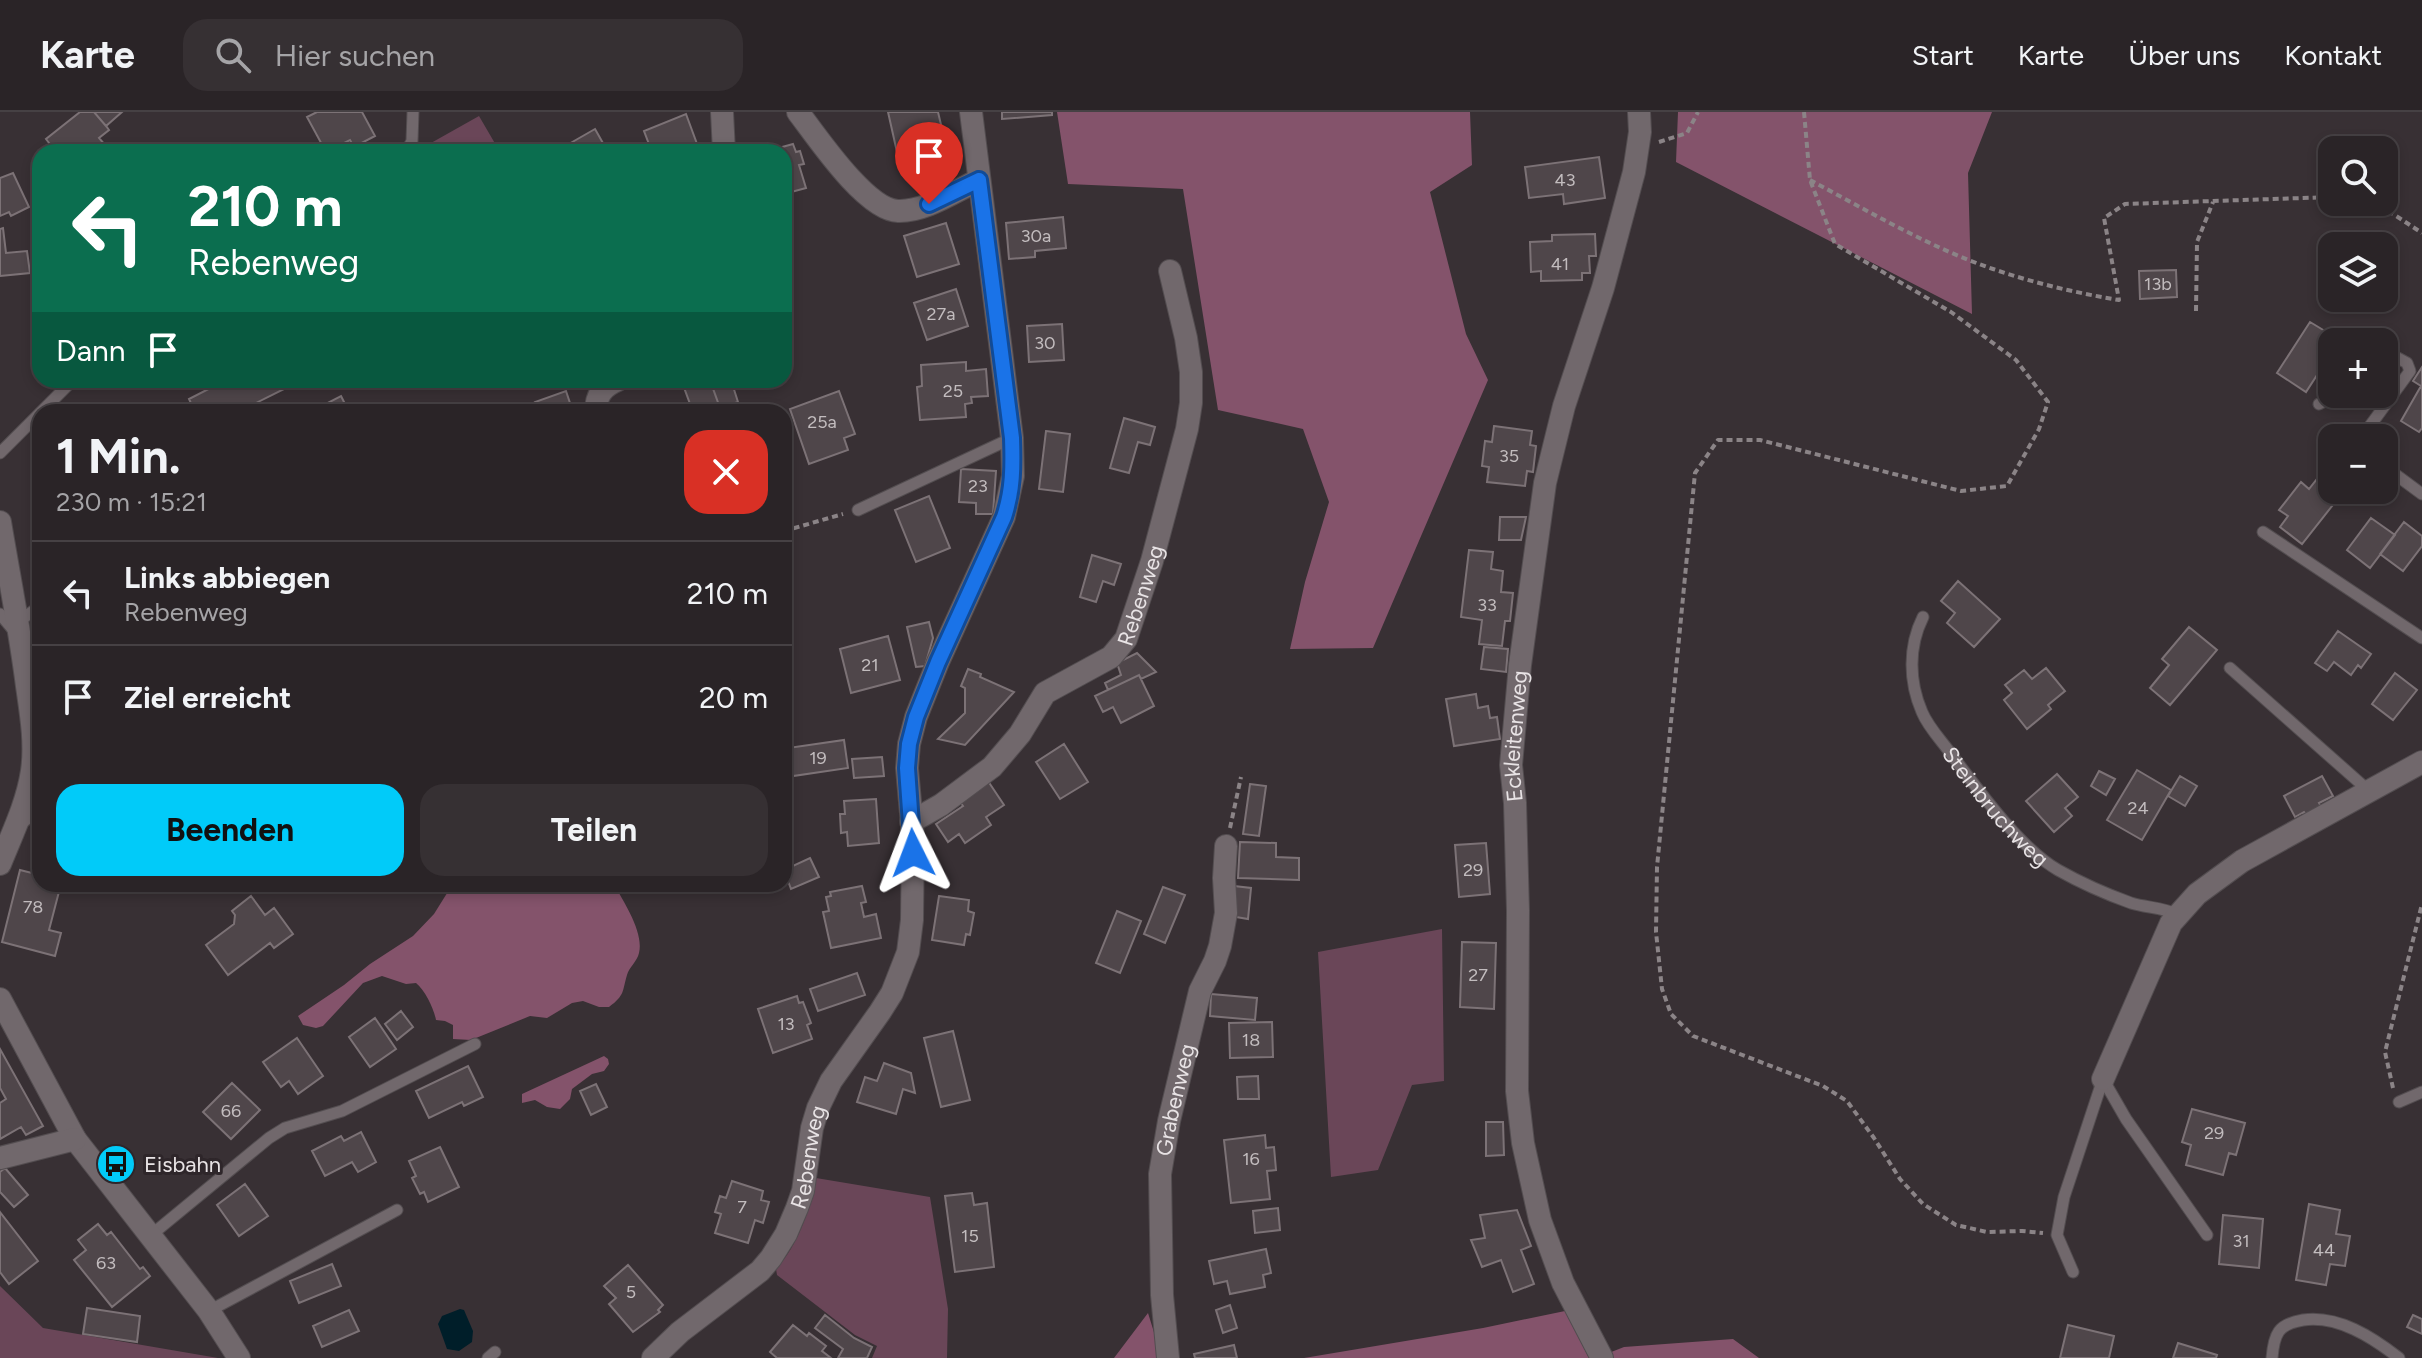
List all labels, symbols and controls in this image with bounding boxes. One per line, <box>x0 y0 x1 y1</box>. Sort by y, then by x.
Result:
search box <box>183 19 743 91</box>
text: Karte <box>40 32 135 78</box>
icon: search <box>211 33 255 77</box>
text: Hier suchen <box>275 37 435 74</box>
text: Start <box>1912 38 1974 72</box>
text: Karte <box>2018 38 2084 72</box>
text: Über uns <box>2128 38 2240 72</box>
text: Kontakt <box>2284 38 2382 72</box>
pin <box>895 122 963 204</box>
icon: arrive <box>907 134 951 178</box>
map controls <box>2318 136 2398 504</box>
button: search <box>2318 136 2398 216</box>
house number: 43 <box>1555 169 1575 191</box>
text: 210 m <box>188 173 343 240</box>
icon: left <box>56 176 160 280</box>
house number: 30a <box>1021 225 1051 247</box>
button: layers <box>2318 232 2398 312</box>
text: Rebenweg <box>188 241 359 284</box>
house number: 41 <box>1551 253 1569 275</box>
house number: 13b <box>2144 273 2172 295</box>
house number: 27a <box>927 303 955 325</box>
icon: arrive <box>141 328 185 372</box>
button: + <box>2318 328 2398 408</box>
text: Dann <box>56 332 125 369</box>
house number: 30 <box>1034 332 1056 354</box>
house number: 25 <box>943 380 963 402</box>
house number: 25a <box>807 411 837 433</box>
button: − <box>2318 424 2398 504</box>
text: 1 Min. <box>56 427 181 485</box>
button: close <box>684 430 768 514</box>
house number: 35 <box>1499 445 1519 467</box>
house number: 23 <box>968 475 988 497</box>
text: 230 m · 15:21 <box>56 486 207 518</box>
street label: Rebenweg <box>1112 542 1170 649</box>
text: Links abbiegen <box>124 559 330 596</box>
icon: left <box>56 571 100 615</box>
text: 210 m <box>687 575 768 612</box>
house number: 33 <box>1477 594 1497 616</box>
text: Rebenweg <box>124 596 248 628</box>
house number: 21 <box>861 654 879 676</box>
street label: Eckleitenweg <box>1498 669 1533 803</box>
icon: arrive <box>56 675 100 719</box>
text: Ziel erreicht <box>124 679 291 716</box>
text: 20 m <box>699 679 768 716</box>
street label: Steinbruchweg <box>1936 741 2054 873</box>
house number: 19 <box>809 747 827 769</box>
button: Beenden <box>56 784 404 876</box>
button: Teilen <box>420 784 768 876</box>
house number: 24 <box>2127 797 2149 819</box>
position arrow <box>871 811 955 895</box>
house number: 29 <box>1463 859 1483 881</box>
house number: 78 <box>23 896 43 918</box>
house number: 27 <box>1468 964 1488 986</box>
house number: 13 <box>777 1013 795 1035</box>
house number: 18 <box>1242 1029 1260 1051</box>
street label: Grabenweg <box>1150 1041 1201 1158</box>
house number: 66 <box>221 1100 241 1122</box>
street label: Rebenweg <box>785 1102 832 1213</box>
house number: 29 <box>2204 1122 2224 1144</box>
bus stop icon: Eisbahn <box>95 1143 137 1185</box>
house number: 16 <box>1242 1148 1260 1170</box>
place label: Eisbahn <box>144 1151 221 1178</box>
house number: 7 <box>737 1196 747 1218</box>
house number: 15 <box>961 1225 979 1247</box>
house number: 31 <box>2232 1230 2250 1252</box>
house number: 44 <box>2313 1239 2335 1261</box>
house number: 63 <box>96 1252 116 1274</box>
house number: 5 <box>626 1281 636 1303</box>

